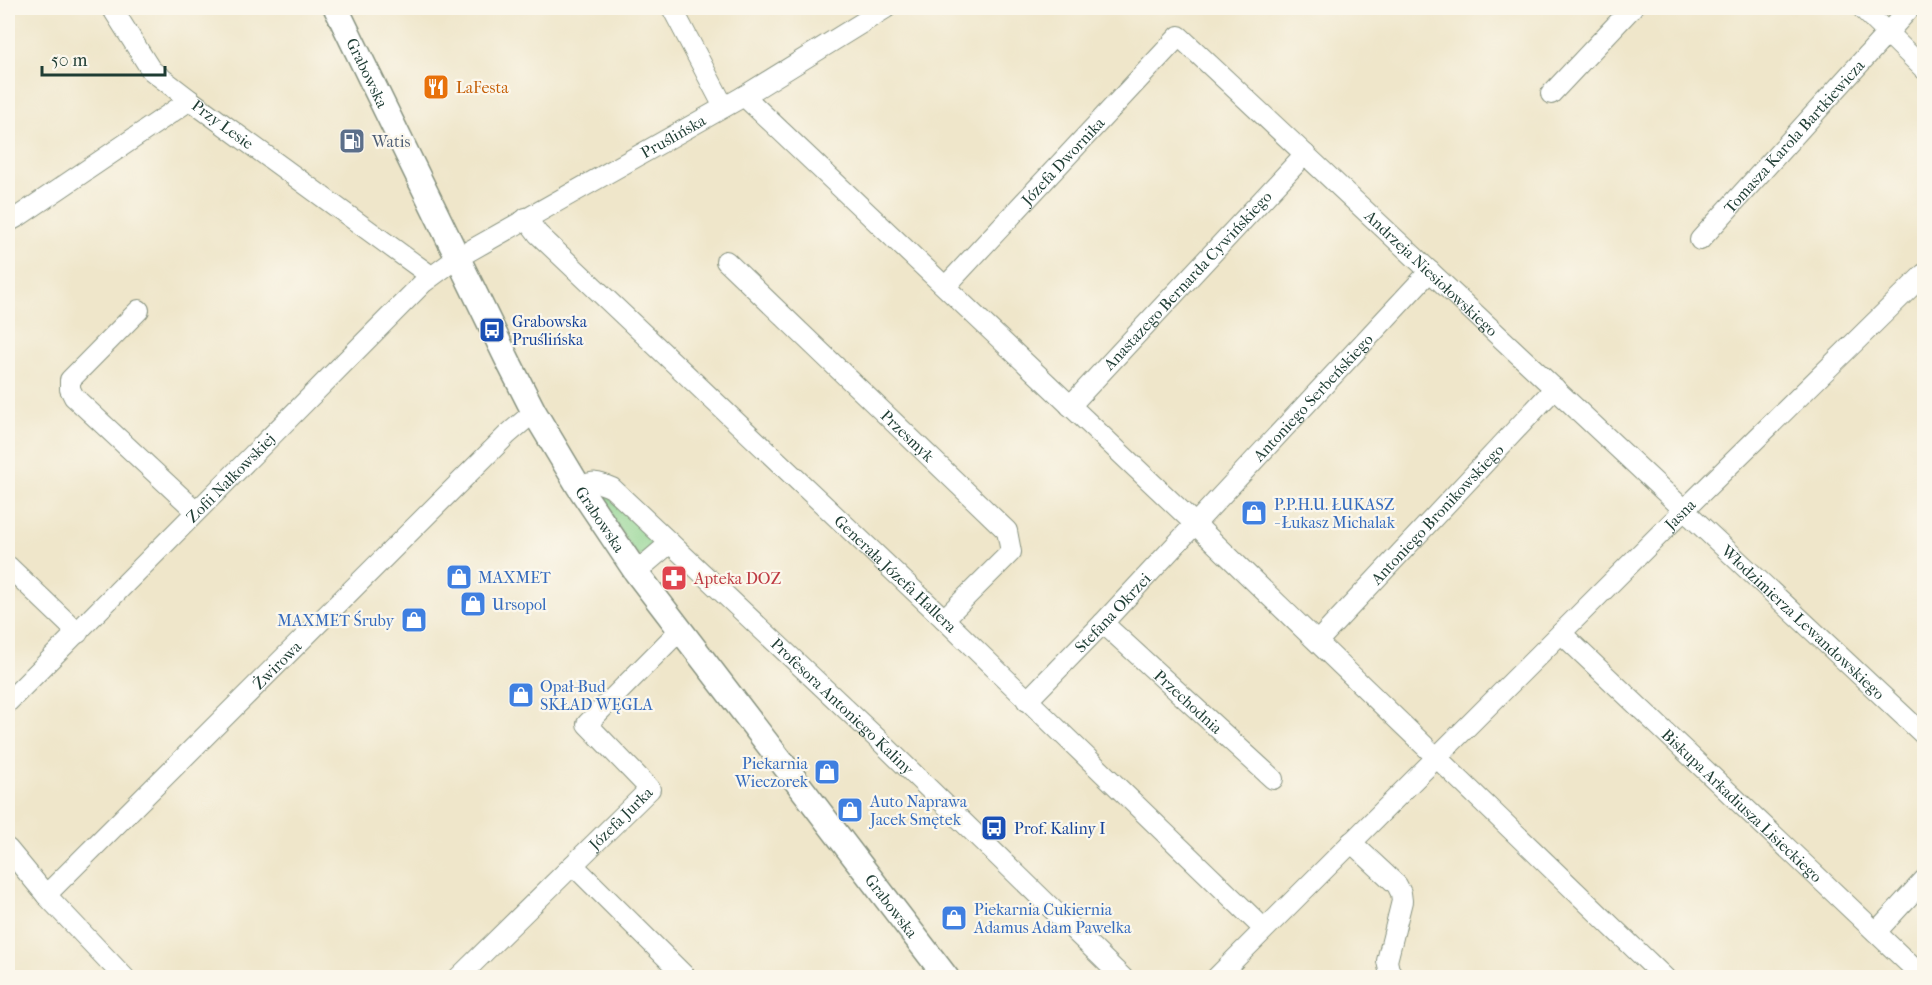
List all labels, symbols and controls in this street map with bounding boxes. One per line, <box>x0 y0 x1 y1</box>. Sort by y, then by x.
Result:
street label: Grabowska <box>343 35 393 111</box>
scale bar <box>42 39 165 77</box>
text: 50 m <box>51 50 88 71</box>
street label: Tomasza Karola Bartkiewicza <box>1720 55 1869 217</box>
restaurant icon: LaFesta <box>421 72 451 102</box>
place label: LaFesta <box>456 78 509 97</box>
street label: Przy Lesie <box>188 95 258 153</box>
street label: Pruślińska <box>637 110 709 162</box>
street label: Józefa Dwornika <box>1016 113 1109 210</box>
fuel station icon: Watis <box>337 126 367 156</box>
place label: Watis <box>371 132 410 151</box>
street label: Anastazego Bernarda Cywińskiego <box>1099 187 1275 374</box>
street label: Andrzeja Niesiołowskiego <box>1360 205 1502 340</box>
place label: Grabowska Pruślińska <box>512 312 588 349</box>
bus stop icon: Grabowska Pruślińska <box>477 315 507 345</box>
street label: Antoniego Serbeńskiego <box>1248 330 1377 466</box>
street label: Przesmyk <box>877 406 939 466</box>
street label: Zofii Nałkowskiej <box>182 429 279 526</box>
street label: Antoniego Bronikowskiego <box>1366 440 1507 589</box>
street label: Grabowska <box>572 483 630 556</box>
street label: Jasna <box>1659 494 1700 535</box>
place label: P.P.H.U. ŁUKASZ - Łukasz Michalak <box>1274 495 1396 532</box>
shop icon: P.P.H.U. ŁUKASZ - Łukasz Michalak <box>1239 498 1269 528</box>
street label: Generała Józefa Hallera <box>831 511 961 636</box>
street label: Włodzimierza Lewandowskiego <box>1717 540 1889 703</box>
shop icon: MAXMET <box>444 562 474 592</box>
pharmacy icon: Apteka DOZ <box>659 563 689 593</box>
place label: MAXMET <box>478 568 551 587</box>
place label: Apteka DOZ <box>693 569 782 588</box>
street label: Stefana Okrzei <box>1070 569 1155 656</box>
shop icon: Ursopol <box>458 589 488 619</box>
place label: Ursopol <box>492 595 547 614</box>
shop icon: MAXMET Śruby <box>399 605 429 635</box>
place label: MAXMET Śruby <box>277 610 394 630</box>
street label: Profesora Antoniego Kaliny <box>767 634 918 779</box>
street label: Żwirowa <box>249 636 305 693</box>
street label: Przechodnia <box>1150 665 1227 738</box>
place label: Opał-Bud SKŁAD WĘGLA <box>540 677 654 714</box>
shop icon: Opał-Bud SKŁAD WĘGLA <box>506 680 536 710</box>
street label: Biskupa Arkadiusza Lisieckiego <box>1658 725 1826 886</box>
place label: Piekarnia Wieczorek <box>734 754 809 791</box>
shop icon: Piekarnia Wieczorek <box>812 757 842 787</box>
street label: Józefa Jurka <box>583 782 657 855</box>
place label: Auto Naprawa Jacek Smętek <box>868 792 968 829</box>
shop icon: Auto Naprawa Jacek Smętek <box>835 795 865 825</box>
bus stop icon: Prof. Kaliny I <box>979 813 1009 843</box>
place label: Prof. Kaliny I <box>1014 819 1105 838</box>
street label: Grabowska <box>861 870 922 942</box>
place label: Piekarnia Cukiernia Adamus Adam Pawelka <box>973 900 1132 937</box>
shop icon: Piekarnia Cukiernia Adamus Adam Pawelka <box>939 903 969 933</box>

